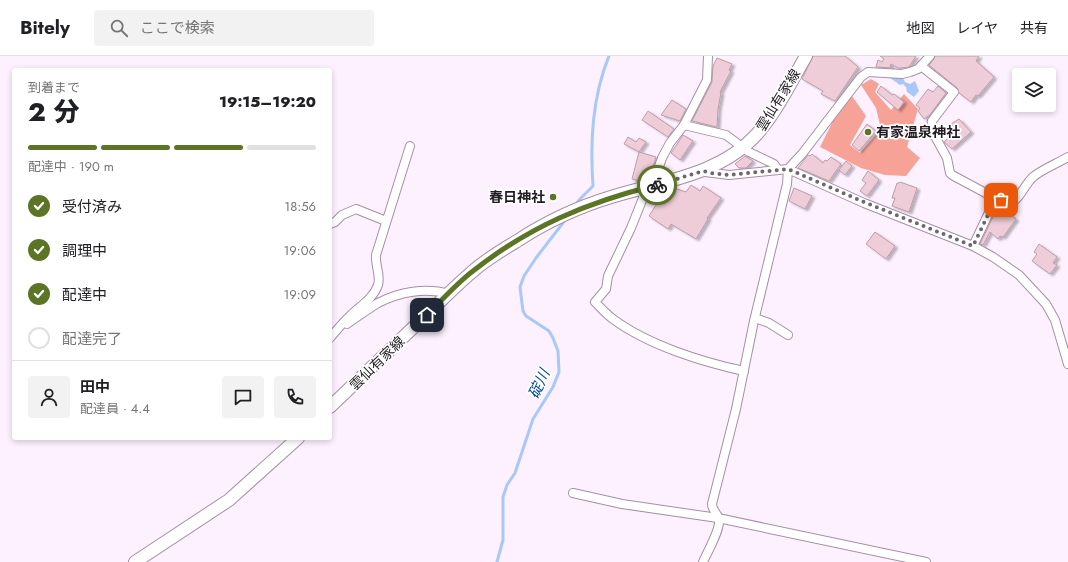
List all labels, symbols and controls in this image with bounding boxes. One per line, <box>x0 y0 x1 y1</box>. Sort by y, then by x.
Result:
search box <box>94 10 374 46</box>
text: Bitely <box>20 14 70 41</box>
icon: search <box>108 17 130 39</box>
text: ここで検索 <box>140 17 215 39</box>
text: 地図 <box>906 18 934 38</box>
text: レイヤ <box>956 18 998 38</box>
text: 共有 <box>1020 18 1048 38</box>
street label: 雲仙有家線 <box>751 65 805 135</box>
map controls <box>1012 68 1056 112</box>
button: layers <box>1012 68 1056 112</box>
text: 到着まで <box>28 78 80 97</box>
text: 19:15–19:20 <box>219 91 316 113</box>
text: 2 分 <box>28 93 80 131</box>
place label: 有家温泉神社 <box>876 122 960 142</box>
marker: 有家温泉神社 <box>863 127 873 137</box>
text: 配達中 · 190 m <box>28 157 114 176</box>
courier <box>637 165 677 205</box>
icon: bike <box>646 174 668 196</box>
pin <box>984 183 1018 217</box>
place label: 春日神社 <box>489 187 545 207</box>
icon: bag <box>990 189 1012 211</box>
marker: 春日神社 <box>548 192 558 202</box>
icon: check <box>28 195 50 217</box>
text: 受付済み <box>62 196 122 218</box>
text: 18:56 <box>284 197 316 216</box>
icon: check <box>28 239 50 261</box>
text: 調理中 <box>62 240 107 262</box>
text: 19:06 <box>283 241 316 260</box>
icon: check <box>28 283 50 305</box>
text: 配達中 <box>62 284 107 306</box>
text: 19:09 <box>283 285 316 304</box>
pin <box>410 298 444 332</box>
icon: home <box>416 304 438 326</box>
text: 配達完了 <box>62 328 122 350</box>
street label: 雲仙有家線 <box>345 331 409 395</box>
water label: 碇川 <box>523 364 556 402</box>
button: person <box>28 376 70 418</box>
text: 田中 <box>80 376 110 398</box>
button: chat <box>222 376 264 418</box>
button: phone <box>274 376 316 418</box>
text: 配達員 · 4.4 <box>80 399 150 418</box>

